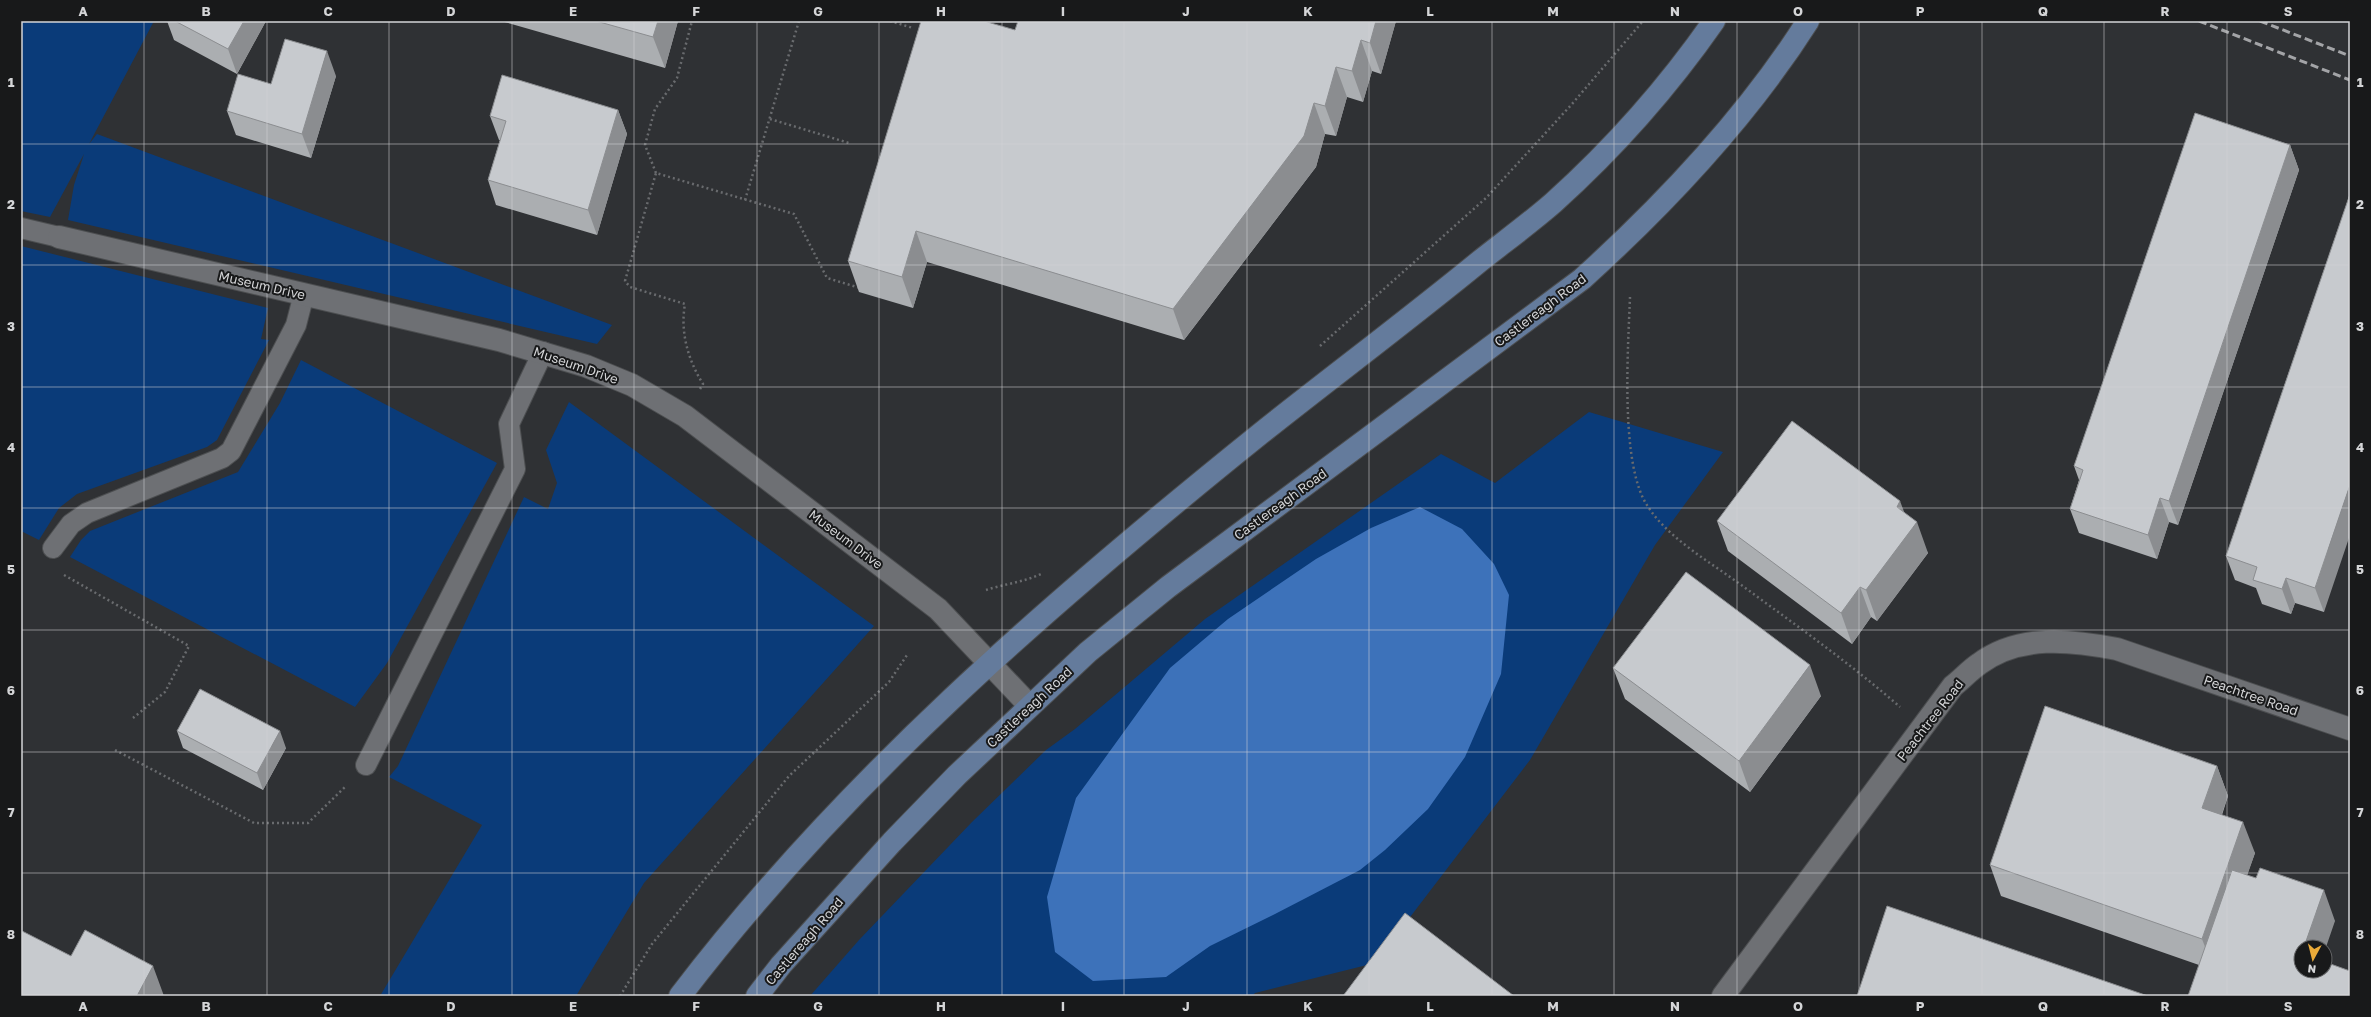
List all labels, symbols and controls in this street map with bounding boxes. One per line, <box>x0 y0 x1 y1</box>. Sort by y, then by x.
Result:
text: A <box>78 3 88 19</box>
text: B <box>201 3 211 19</box>
text: C <box>323 3 333 19</box>
text: D <box>446 3 456 19</box>
text: E <box>569 3 577 19</box>
text: F <box>692 3 700 19</box>
text: G <box>813 3 823 19</box>
text: H <box>936 3 946 19</box>
text: I <box>1061 3 1065 19</box>
text: J <box>1182 3 1190 19</box>
text: K <box>1303 3 1313 19</box>
text: L <box>1426 3 1434 19</box>
text: M <box>1547 3 1559 19</box>
text: N <box>1670 3 1680 19</box>
text: O <box>1793 3 1803 19</box>
text: P <box>1916 3 1925 19</box>
text: Q <box>2038 3 2048 19</box>
text: R <box>2160 3 2170 19</box>
text: S <box>2284 3 2293 19</box>
text: 1 <box>8 74 15 90</box>
text: 1 <box>2357 74 2364 90</box>
text: 2 <box>7 196 15 212</box>
text: 2 <box>2356 196 2364 212</box>
street label: Museum Drive <box>217 267 307 303</box>
street label: Castlereagh Road <box>1491 270 1589 350</box>
text: 3 <box>7 318 15 334</box>
text: 3 <box>2356 318 2364 334</box>
street label: Museum Drive <box>532 343 620 387</box>
text: 4 <box>7 439 15 455</box>
text: 4 <box>2356 439 2364 455</box>
street label: Castlereagh Road <box>1230 465 1330 543</box>
street label: Museum Drive <box>806 506 886 572</box>
text: 5 <box>7 561 15 577</box>
text: 5 <box>2356 561 2364 577</box>
street label: Castlereagh Road <box>983 663 1075 751</box>
street label: Peachtree Road <box>2202 671 2300 719</box>
street label: Peachtree Road <box>1893 676 1967 764</box>
text: 6 <box>7 682 15 698</box>
text: 6 <box>2356 682 2364 698</box>
text: 7 <box>7 804 15 820</box>
text: 7 <box>2356 804 2364 820</box>
street label: Castlereagh Road <box>762 894 846 988</box>
text: 8 <box>7 926 15 942</box>
text: 8 <box>2356 926 2364 942</box>
north arrow <box>2293 939 2333 979</box>
text: N <box>2307 962 2317 976</box>
text: A <box>78 998 88 1014</box>
text: B <box>201 998 211 1014</box>
text: C <box>323 998 333 1014</box>
text: D <box>446 998 456 1014</box>
text: E <box>569 998 577 1014</box>
text: F <box>692 998 700 1014</box>
text: G <box>813 998 823 1014</box>
text: H <box>936 998 946 1014</box>
text: I <box>1061 998 1065 1014</box>
text: J <box>1182 998 1190 1014</box>
text: K <box>1303 998 1313 1014</box>
text: L <box>1426 998 1434 1014</box>
text: M <box>1547 998 1559 1014</box>
text: N <box>1670 998 1680 1014</box>
text: O <box>1793 998 1803 1014</box>
text: P <box>1916 998 1925 1014</box>
text: Q <box>2038 998 2048 1014</box>
text: R <box>2160 998 2170 1014</box>
text: S <box>2284 998 2293 1014</box>

